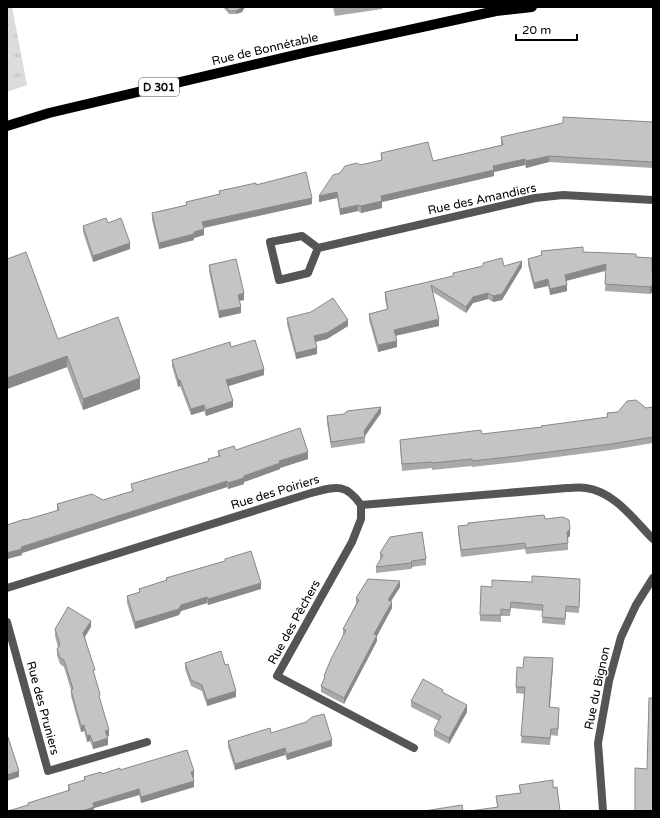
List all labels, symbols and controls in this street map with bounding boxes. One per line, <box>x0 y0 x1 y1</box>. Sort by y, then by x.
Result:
scale bar <box>516 16 577 42</box>
text: 20 m <box>522 23 551 37</box>
street label: Rue de Bonnétable <box>210 30 320 68</box>
road number: D 301 <box>139 78 179 96</box>
street label: Rue des Amandiers <box>426 181 538 217</box>
street label: Rue des Poiriers <box>229 472 321 512</box>
street label: Rue des Pêchers <box>265 577 323 667</box>
street label: Rue du Bignon <box>581 645 613 731</box>
street label: Rue des Pruniers <box>24 660 62 757</box>

